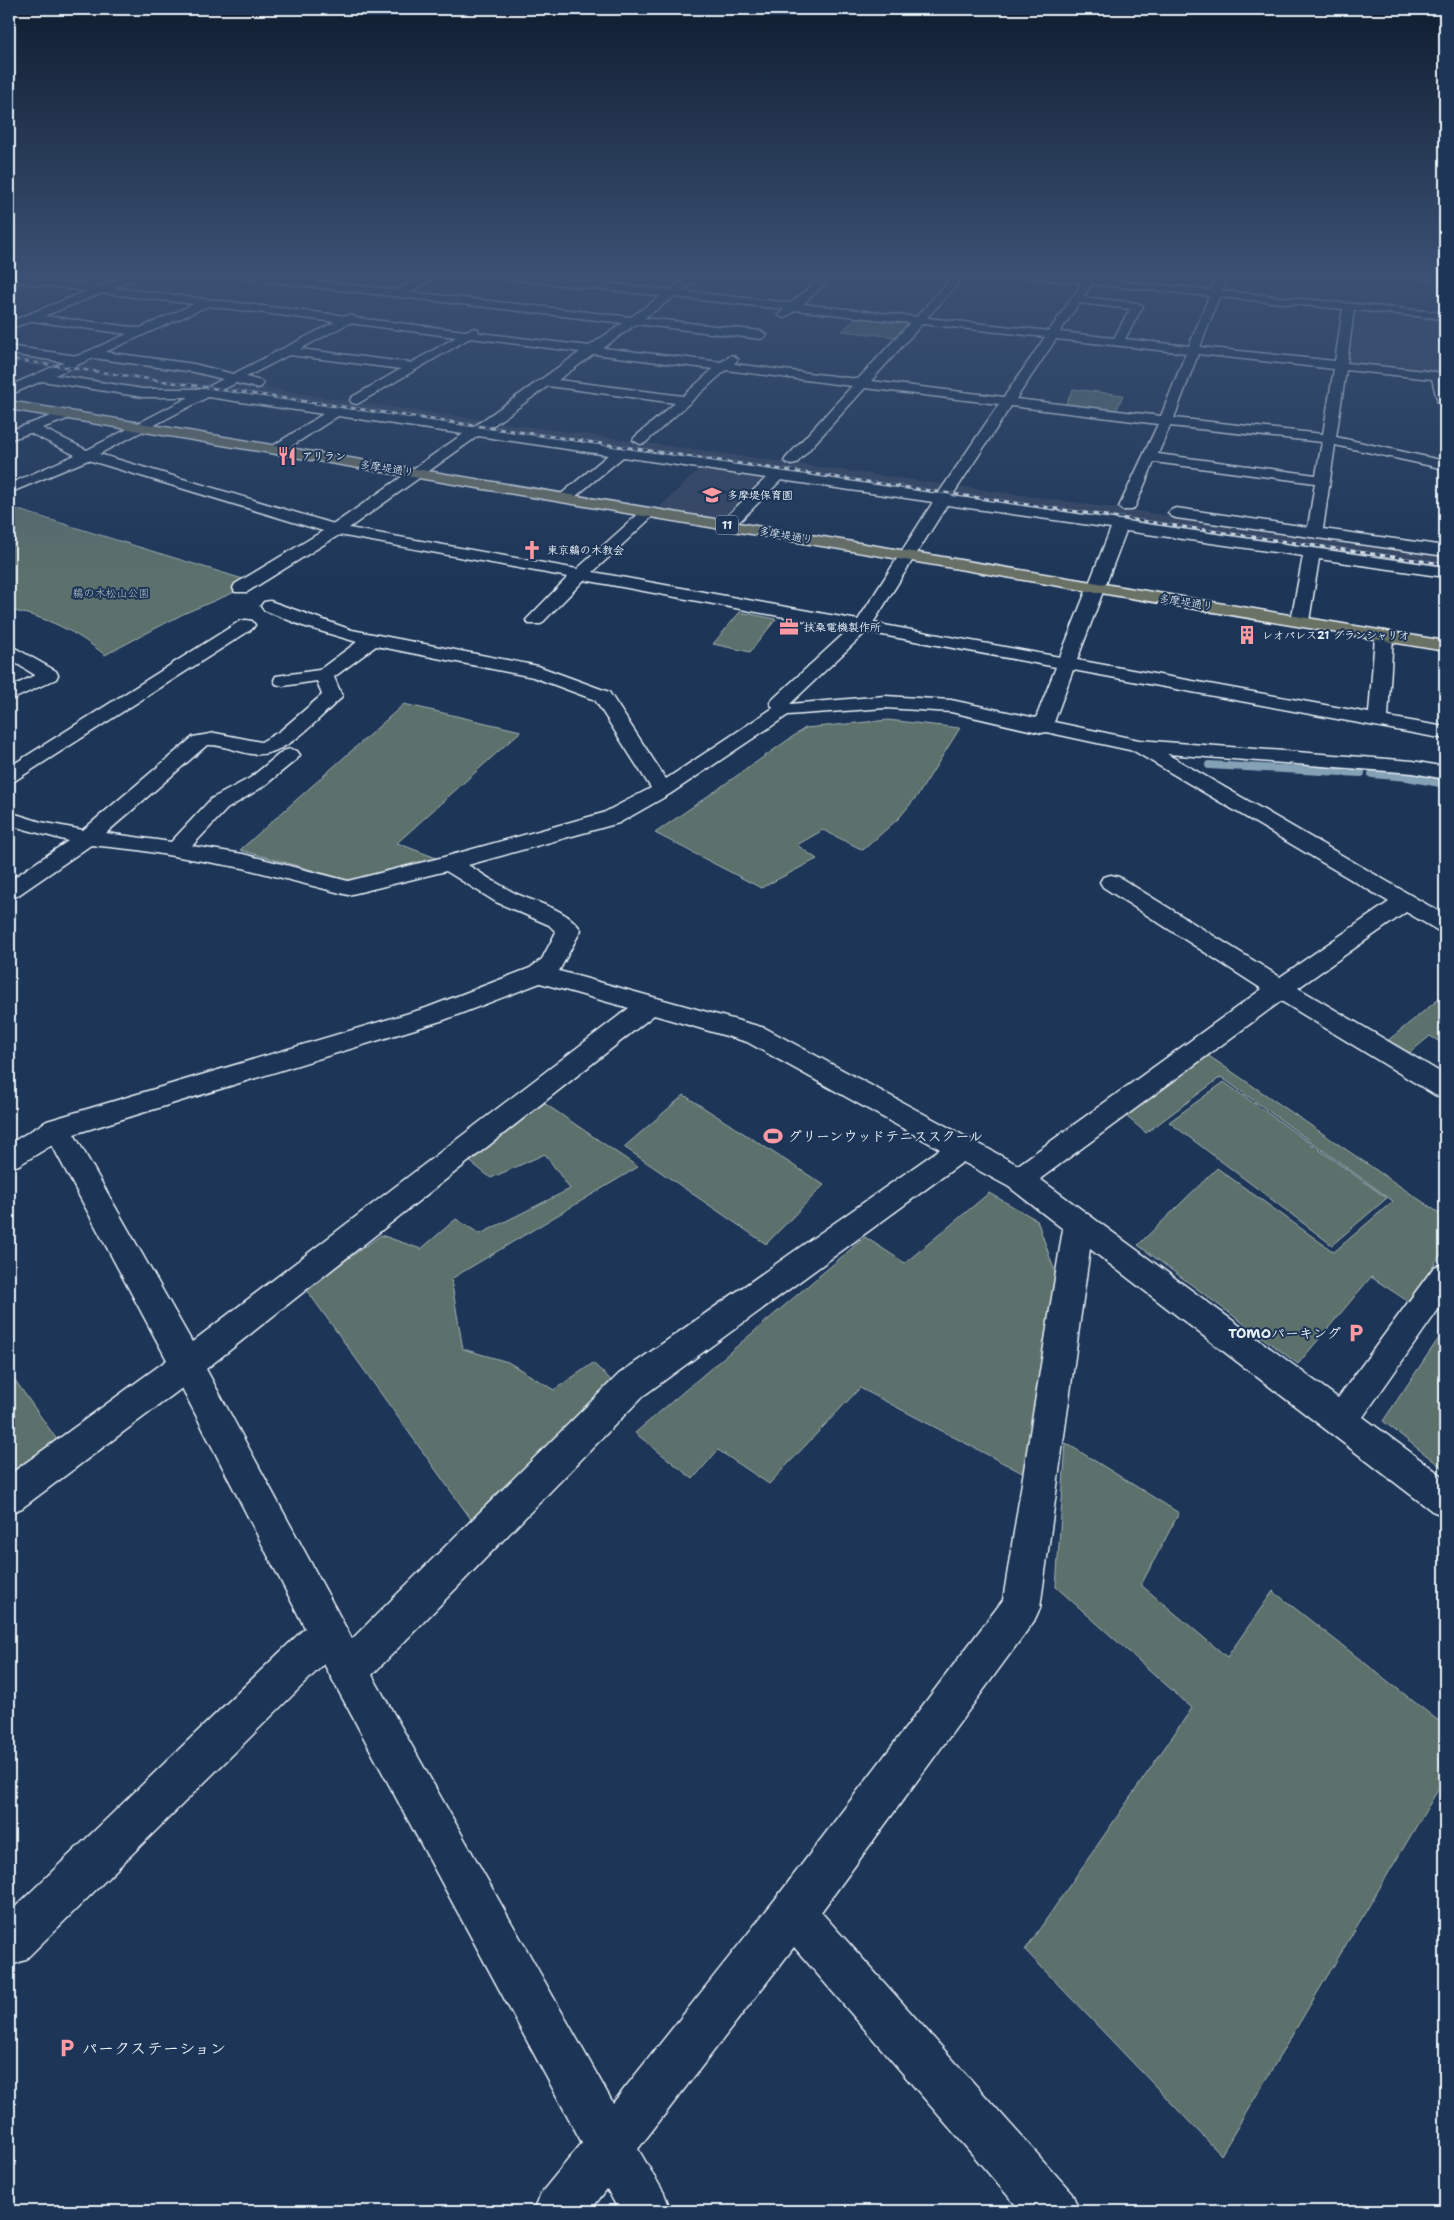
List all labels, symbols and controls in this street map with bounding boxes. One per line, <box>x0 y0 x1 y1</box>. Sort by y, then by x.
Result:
restaurant icon: アリラン <box>276 445 298 467</box>
place label: アリラン <box>302 449 346 464</box>
street label: 多摩堤通り <box>359 457 415 480</box>
school or university icon: 多摩堤保育園 <box>701 484 723 506</box>
place label: 多摩堤保育園 <box>727 488 793 503</box>
road number: 11 <box>716 516 738 534</box>
street label: 多摩堤通り <box>758 523 814 548</box>
church icon: 東京鵜の木教会 <box>521 539 543 561</box>
place label: 東京鵜の木教会 <box>547 543 624 558</box>
park label: 鵜の木松山公園 <box>73 586 150 601</box>
street label: 多摩堤通り <box>1158 591 1214 614</box>
office icon: 扶桑電機製作所 <box>778 616 800 638</box>
place label: 扶桑電機製作所 <box>804 620 881 635</box>
building icon: レオパレス21 グランシャリオ <box>1236 624 1258 646</box>
place label: レオパレス21 グランシャリオ <box>1262 628 1410 643</box>
sports icon: グリーンウッドテニススクール <box>762 1125 784 1147</box>
place label: グリーンウッドテニススクール <box>788 1127 983 1145</box>
parking icon: TOMOパーキング <box>1345 1322 1367 1344</box>
place label: TOMOパーキング <box>1228 1324 1341 1342</box>
parking icon: パークステーション <box>56 2037 78 2059</box>
place label: パークステーション <box>82 2038 226 2059</box>

